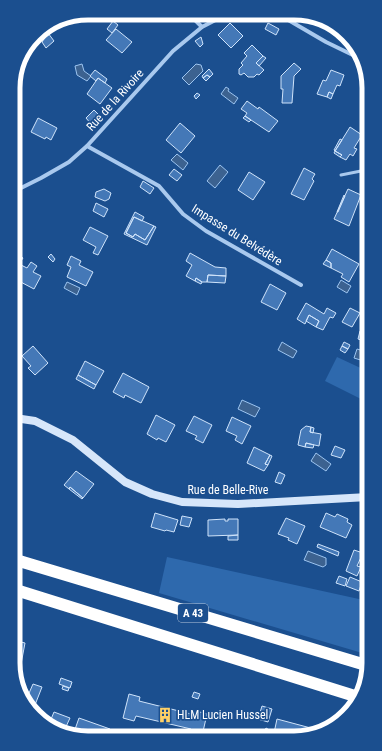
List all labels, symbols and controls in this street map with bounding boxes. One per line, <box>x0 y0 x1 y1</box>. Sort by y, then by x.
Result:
street label: Rue de la Rivoire <box>84 66 147 134</box>
street label: Impasse du Belvédère <box>189 202 285 269</box>
street label: Rue de Belle-Rive <box>188 483 269 497</box>
road number: A 43 <box>178 604 208 622</box>
building icon: HLM Lucien Hussel <box>156 706 174 724</box>
place label: HLM Lucien Hussel <box>177 708 268 722</box>

